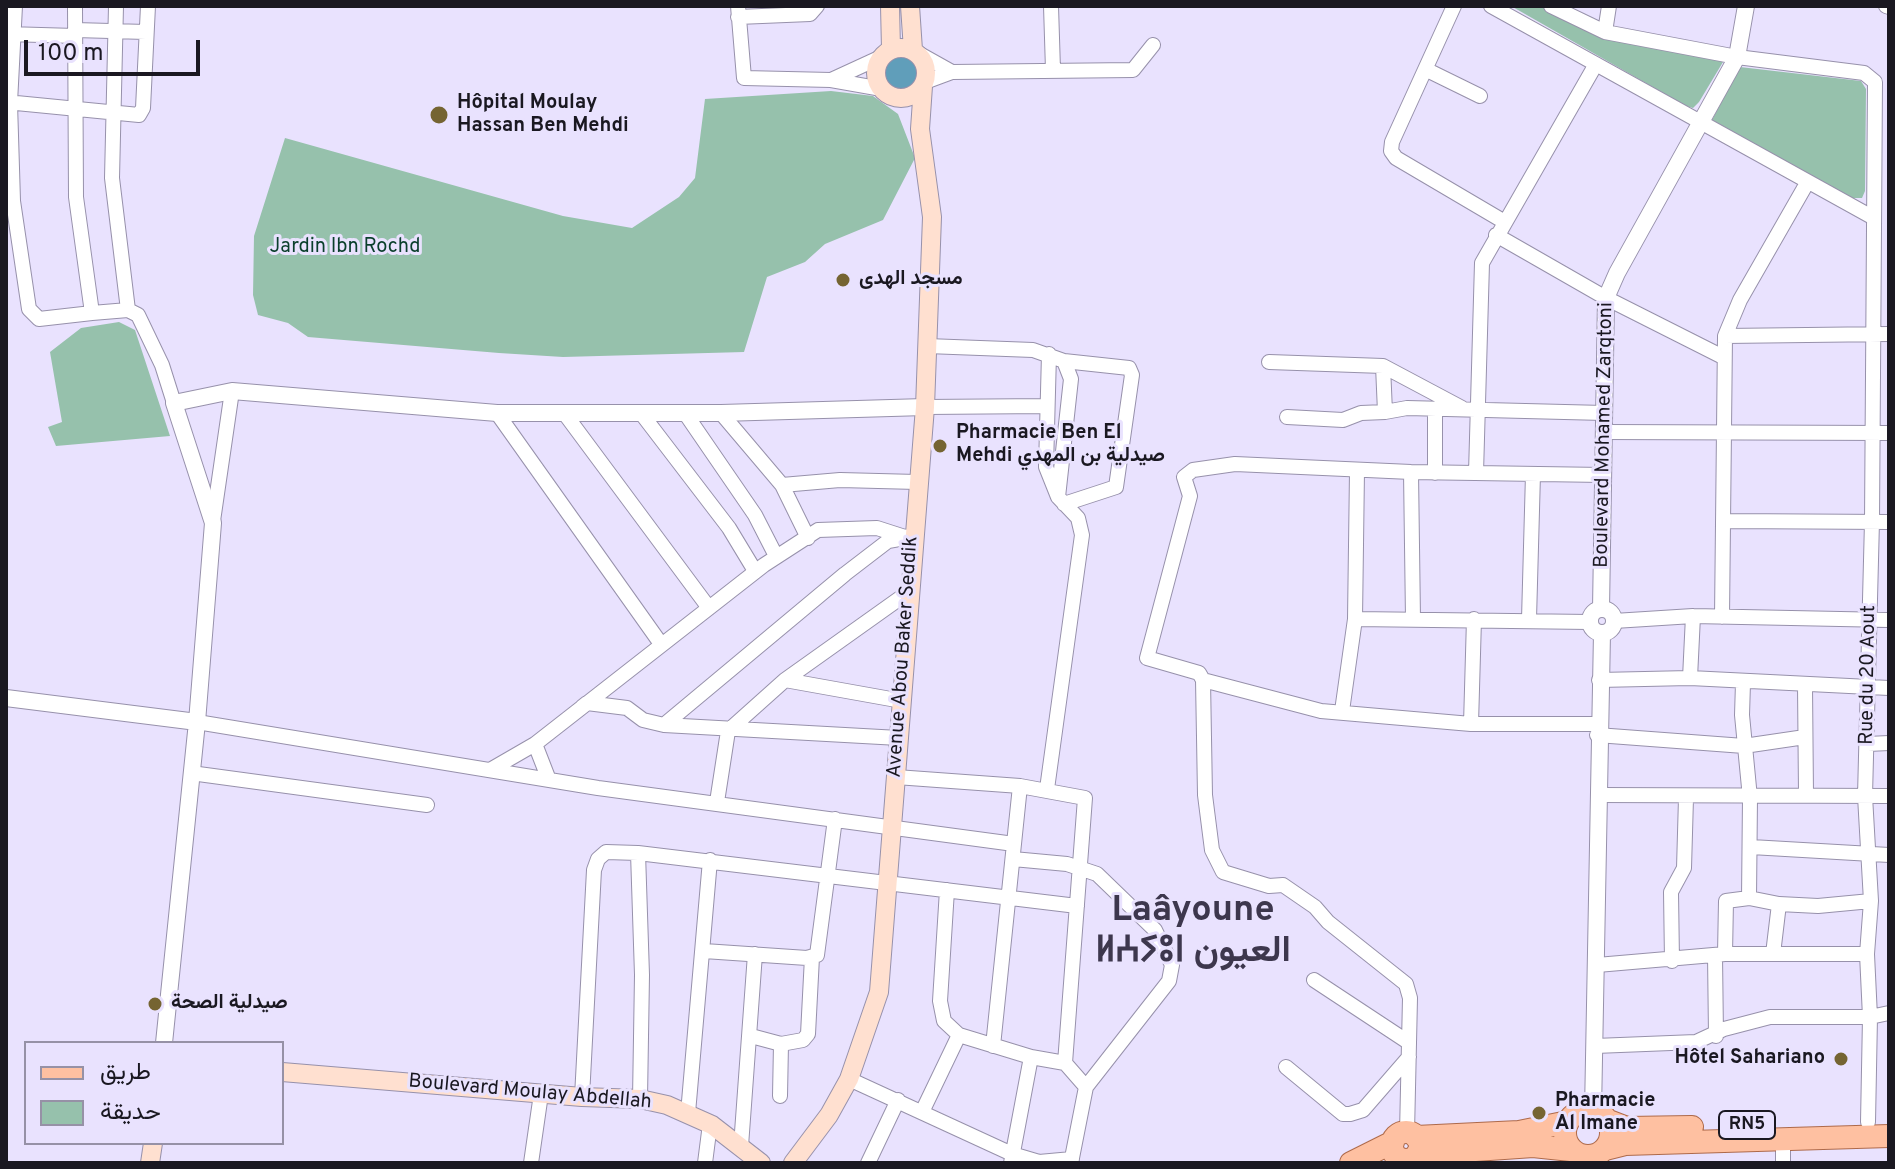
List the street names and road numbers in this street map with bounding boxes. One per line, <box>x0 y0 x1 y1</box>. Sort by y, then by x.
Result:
street label: Boulevard Mohamed Zarqtoni <box>1591 302 1619 568</box>
street label: Avenue Abou Baker Seddik <box>884 535 924 779</box>
street label: Rue du 20 Aout <box>1856 605 1882 745</box>
street label: Boulevard Moulay Abdellah <box>407 1070 653 1116</box>
road number: RN5 <box>1719 1111 1775 1139</box>

